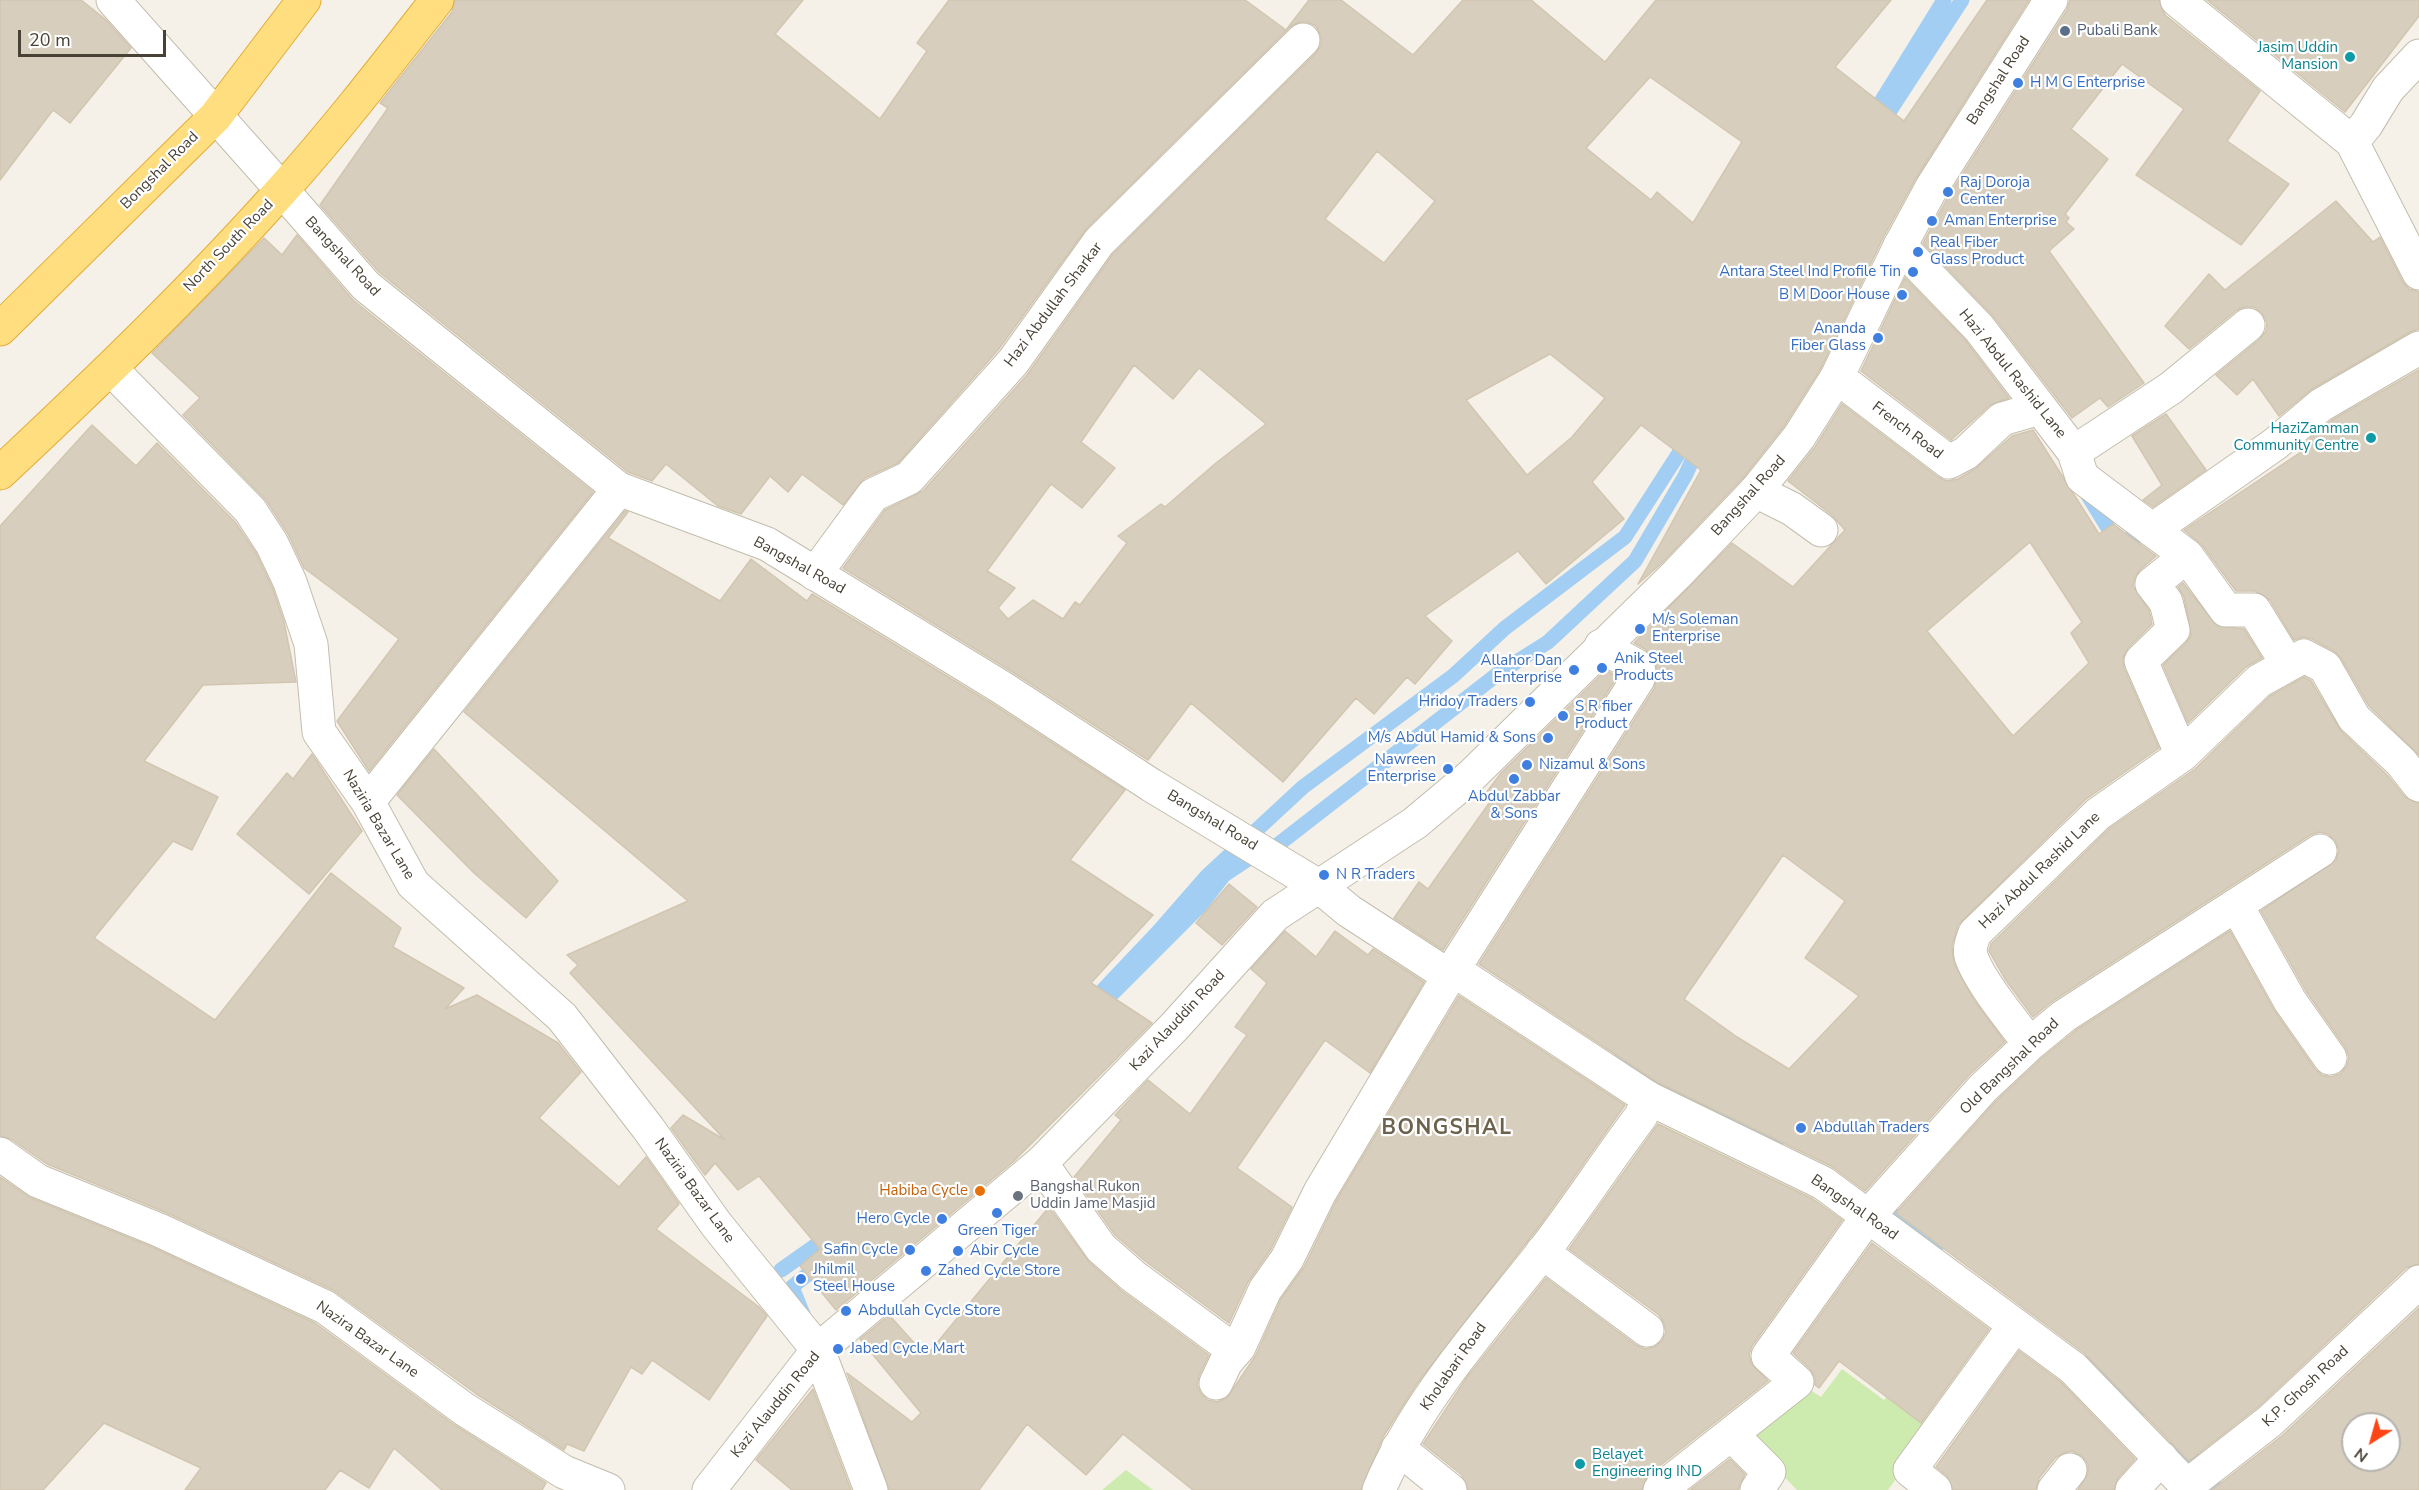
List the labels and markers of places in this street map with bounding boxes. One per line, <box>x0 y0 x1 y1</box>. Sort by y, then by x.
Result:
place label: Pubali Bank <box>2077 22 2157 40</box>
marker: Pubali Bank <box>2058 24 2072 38</box>
place label: Jasim Uddin Mansion <box>2257 39 2338 74</box>
marker: Jasim Uddin Mansion <box>2343 50 2357 64</box>
place label: H M G Enterprise <box>2030 74 2145 92</box>
marker: H M G Enterprise <box>2011 76 2025 90</box>
place label: Raj Doroja Center <box>1960 174 2030 209</box>
marker: Raj Doroja Center <box>1941 185 1955 199</box>
place label: Aman Enterprise <box>1944 212 2057 230</box>
marker: Aman Enterprise <box>1925 214 1939 228</box>
place label: Real Fiber Glass Product <box>1930 234 2024 269</box>
marker: Real Fiber Glass Product <box>1911 245 1925 259</box>
place label: Antara Steel Ind Profile Tin <box>1719 263 1901 281</box>
marker: Antara Steel Ind Profile Tin <box>1906 265 1920 279</box>
place label: B M Door House <box>1779 286 1890 304</box>
marker: B M Door House <box>1895 288 1909 302</box>
place label: Ananda Fiber Glass <box>1791 320 1866 355</box>
marker: Ananda Fiber Glass <box>1871 331 1885 345</box>
place label: HaziZamman Community Centre <box>2234 420 2359 455</box>
marker: HaziZamman Community Centre <box>2364 431 2378 445</box>
place label: M/s Soleman Enterprise <box>1652 611 1738 646</box>
marker: M/s Soleman Enterprise <box>1633 622 1647 636</box>
place label: Anik Steel Products <box>1614 650 1683 685</box>
place label: Allahor Dan Enterprise <box>1481 652 1562 687</box>
marker: Anik Steel Products <box>1595 661 1609 675</box>
marker: Allahor Dan Enterprise <box>1567 663 1581 677</box>
place label: Hridoy Traders <box>1419 693 1518 711</box>
marker: Hridoy Traders <box>1523 695 1537 709</box>
place label: S R fiber Product <box>1575 698 1632 733</box>
marker: S R fiber Product <box>1556 709 1570 723</box>
place label: M/s Abdul Hamid & Sons <box>1368 729 1536 747</box>
marker: M/s Abdul Hamid & Sons <box>1541 731 1555 745</box>
place label: Nawreen Enterprise <box>1367 751 1436 786</box>
place label: Nizamul & Sons <box>1539 756 1645 774</box>
marker: Nizamul & Sons <box>1520 758 1534 772</box>
marker: Nawreen Enterprise <box>1441 762 1455 776</box>
marker: Abdul Zabbar & Sons <box>1507 772 1521 786</box>
place label: Abdul Zabbar & Sons <box>1468 788 1560 823</box>
place label: N R Traders <box>1336 866 1415 884</box>
marker: N R Traders <box>1317 868 1331 882</box>
place label: Abdullah Traders <box>1813 1119 1929 1137</box>
marker: Abdullah Traders <box>1794 1121 1808 1135</box>
place label: Bangshal Rukon Uddin Jame Masjid <box>1030 1178 1156 1213</box>
place label: Habiba Cycle <box>879 1182 968 1200</box>
marker: Habiba Cycle <box>973 1184 987 1198</box>
marker: Bangshal Rukon Uddin Jame Masjid <box>1011 1189 1025 1203</box>
marker: Green Tiger <box>990 1206 1004 1220</box>
place label: Hero Cycle <box>856 1210 930 1228</box>
marker: Hero Cycle <box>935 1212 949 1226</box>
place label: Green Tiger <box>957 1222 1037 1240</box>
place label: Safin Cycle <box>823 1241 898 1259</box>
place label: Abir Cycle <box>970 1242 1039 1260</box>
marker: Safin Cycle <box>903 1243 917 1257</box>
marker: Abir Cycle <box>951 1244 965 1258</box>
place label: Jhilmil Steel House <box>813 1261 895 1296</box>
place label: Zahed Cycle Store <box>938 1262 1060 1280</box>
marker: Zahed Cycle Store <box>919 1264 933 1278</box>
marker: Jhilmil Steel House <box>794 1272 808 1286</box>
place label: Abdullah Cycle Store <box>858 1302 1001 1320</box>
marker: Abdullah Cycle Store <box>839 1304 853 1318</box>
place label: Jabed Cycle Mart <box>850 1340 964 1358</box>
marker: Jabed Cycle Mart <box>831 1342 845 1356</box>
place label: Belayet Engineering IND <box>1592 1446 1702 1481</box>
marker: Belayet Engineering IND <box>1573 1457 1587 1471</box>

